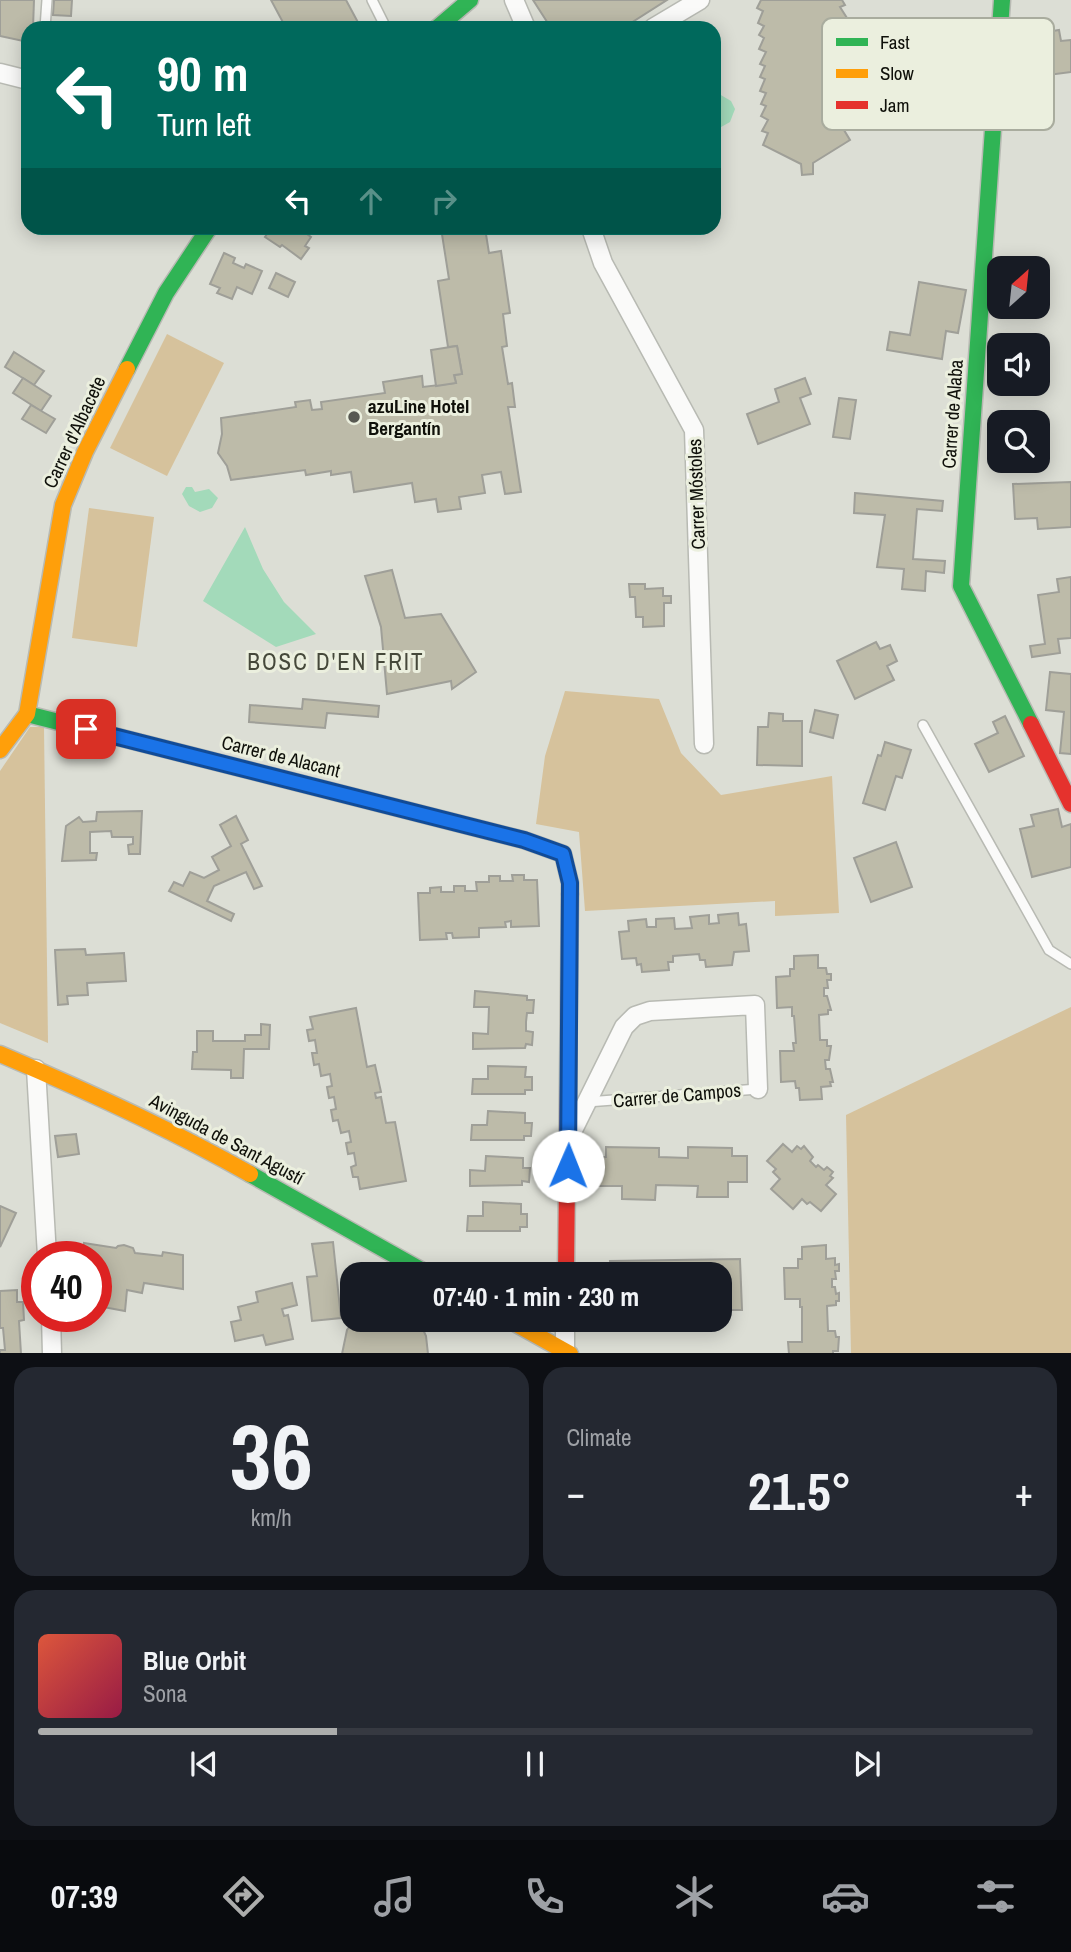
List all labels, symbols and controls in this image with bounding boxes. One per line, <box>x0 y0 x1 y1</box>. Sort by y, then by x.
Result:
legend <box>822 18 1054 130</box>
text: Fast <box>880 29 910 55</box>
text: 90 m <box>157 40 249 106</box>
icon: left <box>42 49 133 140</box>
text: Slow <box>880 60 915 86</box>
text: Jam <box>880 92 909 118</box>
text: Turn left <box>157 103 251 146</box>
icon: left <box>279 182 317 220</box>
icon: ahead <box>352 182 390 220</box>
icon: right <box>425 182 463 220</box>
north arrow <box>987 256 1050 318</box>
map controls <box>987 256 1050 473</box>
button: sound <box>987 333 1050 396</box>
street label: Carrer de Alaba <box>935 358 969 469</box>
street label: Carrer d'Albacete <box>37 372 111 492</box>
place label: azuLine Hotel Bergantín <box>368 393 469 441</box>
marker: azuLine Hotel Bergantín <box>346 409 362 425</box>
button: search <box>987 410 1050 473</box>
street label: Carrer Móstoles <box>681 438 711 550</box>
district label: BOSC D'EN FRIT <box>247 646 425 677</box>
pin <box>56 699 116 759</box>
icon: arrive <box>67 710 105 748</box>
street label: Carrer de Alacant <box>219 729 344 783</box>
street label: Carrer de Campos <box>612 1076 742 1114</box>
street label: Avinguda de Sant Agustí <box>144 1087 309 1191</box>
position arrow <box>531 1129 605 1203</box>
speed limit sign: 40 <box>21 1241 112 1332</box>
text: 07:40 · 1 min · 230 m <box>433 1279 639 1314</box>
text: 36 <box>230 1395 313 1517</box>
text: Climate <box>567 1422 631 1453</box>
text: 21.5° <box>748 1456 852 1526</box>
text: − <box>567 1467 585 1518</box>
text: + <box>1015 1467 1033 1518</box>
text: km/h <box>251 1502 292 1533</box>
text: Blue Orbit <box>143 1643 246 1678</box>
text: Sona <box>143 1678 187 1709</box>
icon: previous <box>185 1745 223 1783</box>
icon: pause <box>516 1745 554 1783</box>
icon: next <box>848 1745 886 1783</box>
icon: directions <box>219 1872 268 1921</box>
icon: music <box>370 1872 419 1921</box>
icon: phone <box>520 1872 569 1921</box>
icon: climate <box>670 1872 719 1921</box>
icon: car <box>821 1872 870 1921</box>
icon: filters <box>971 1872 1020 1921</box>
text: 07:39 <box>51 1875 118 1918</box>

